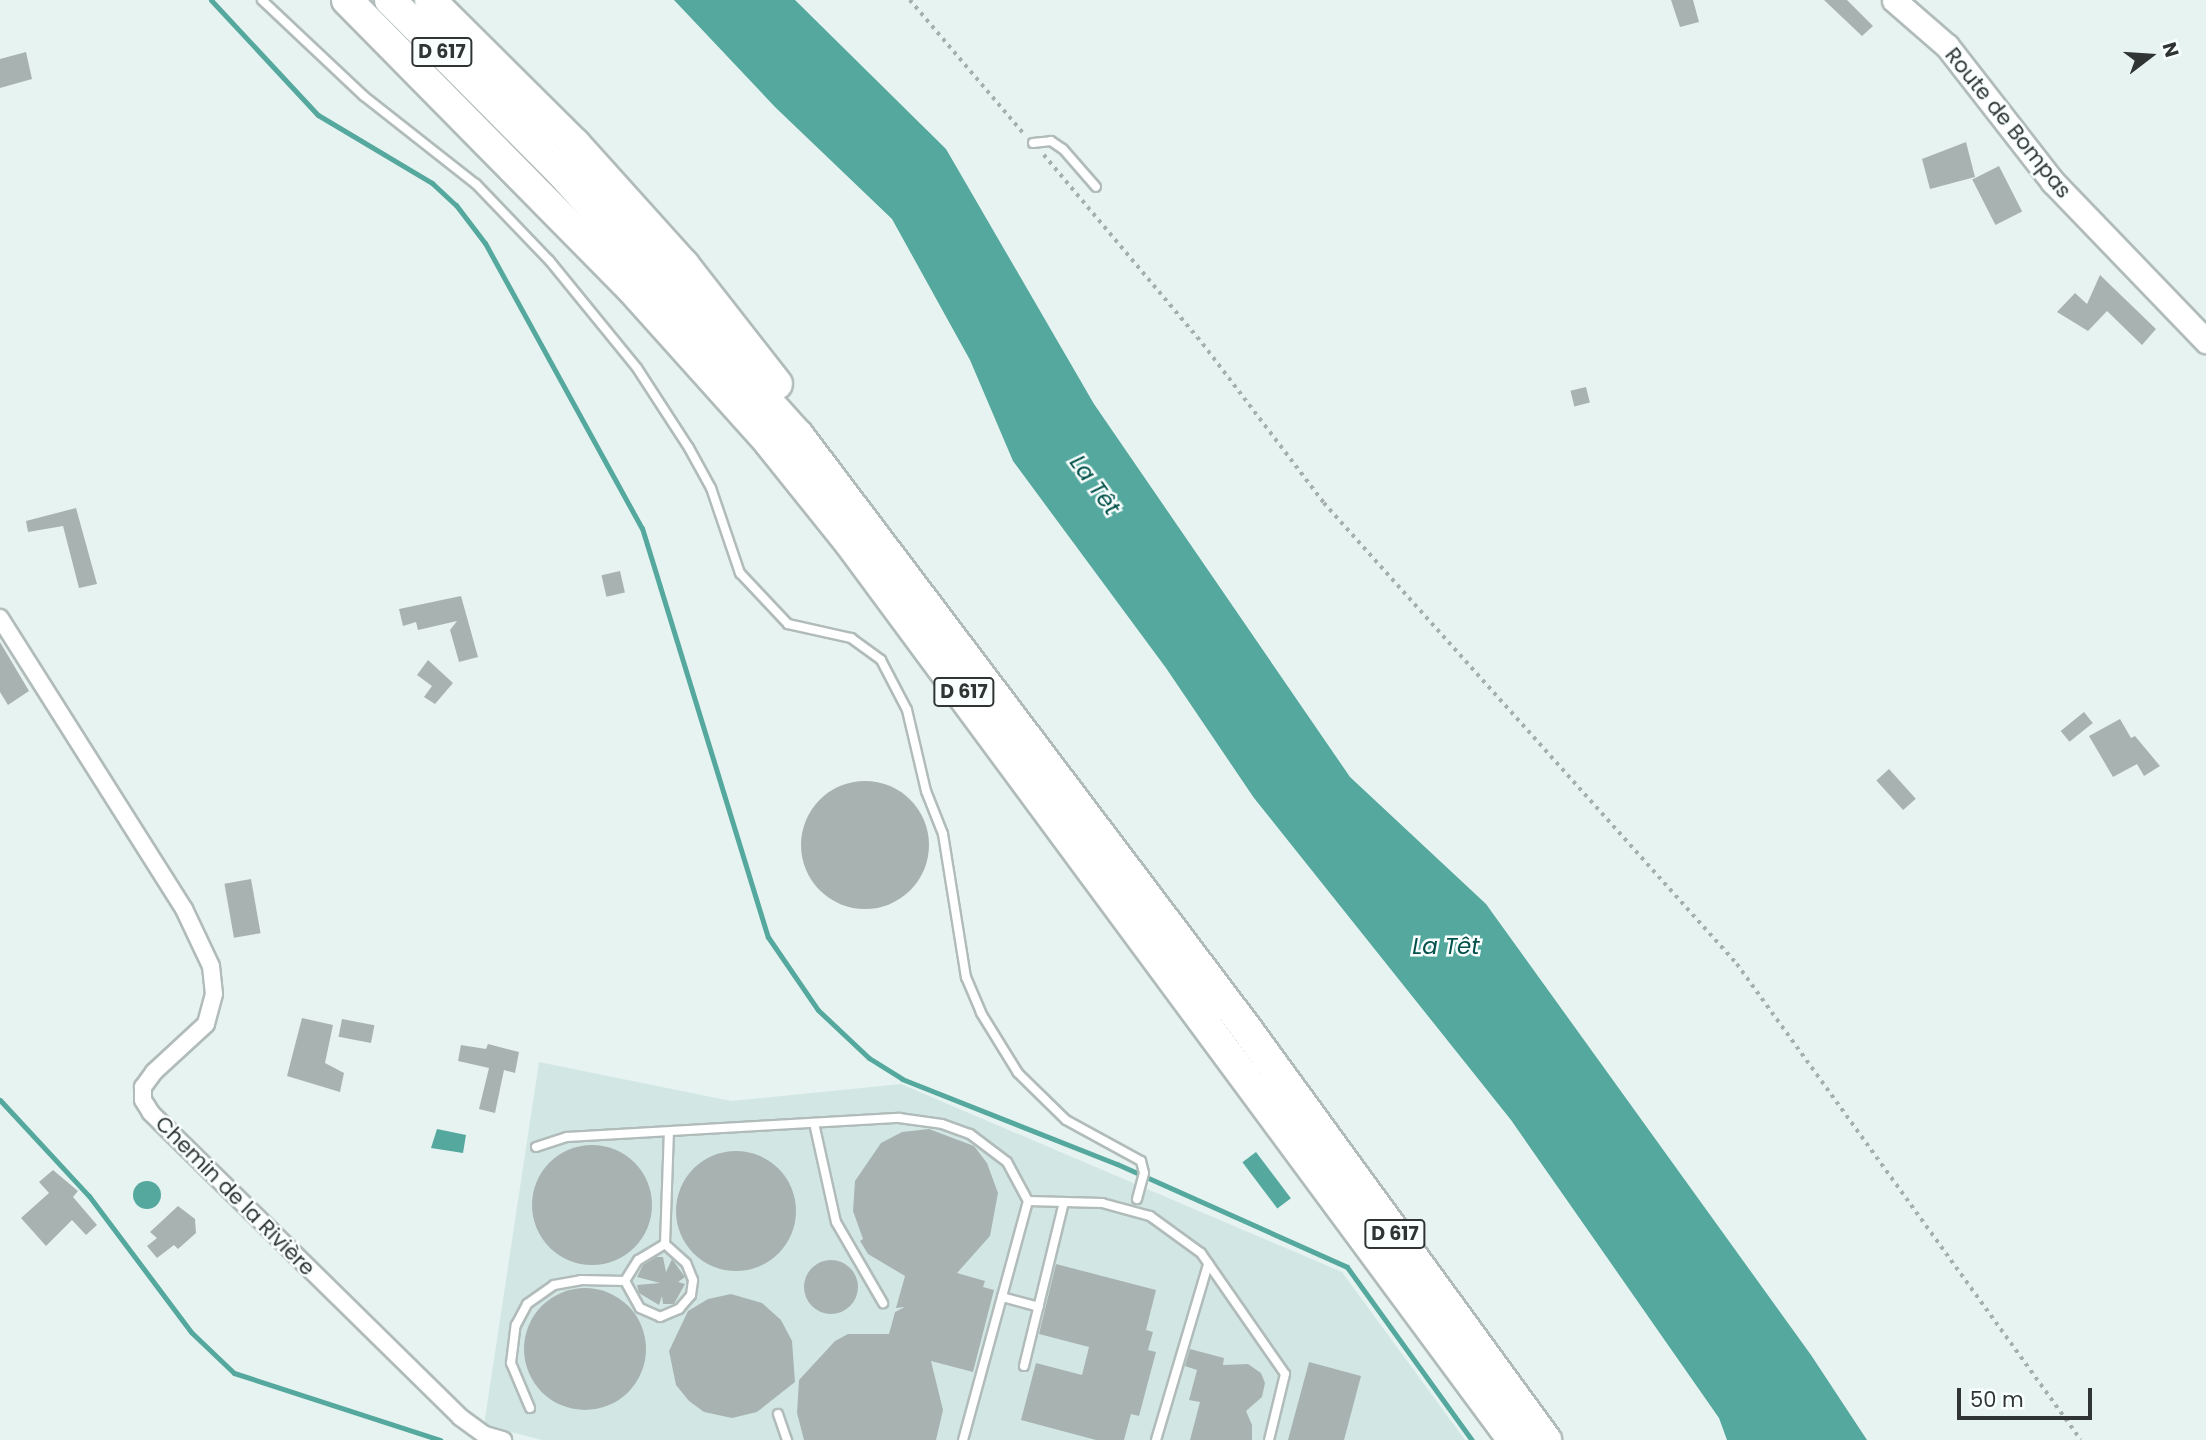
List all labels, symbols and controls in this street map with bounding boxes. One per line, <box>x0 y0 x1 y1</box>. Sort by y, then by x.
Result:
north arrow <box>2115 21 2185 91</box>
road number: D 617 <box>410 36 474 68</box>
text: N <box>2156 39 2186 60</box>
street label: Route de Bompas <box>1940 43 2076 203</box>
water label: La Têt <box>1064 450 1126 520</box>
road number: D 617 <box>932 677 996 708</box>
water label: La Têt <box>1412 932 1480 960</box>
street label: Chemin de la Rivière <box>150 1111 320 1281</box>
road number: D 617 <box>1364 1218 1426 1250</box>
scale bar <box>1961 1374 2096 1418</box>
text: 50 m <box>1970 1385 2024 1414</box>

